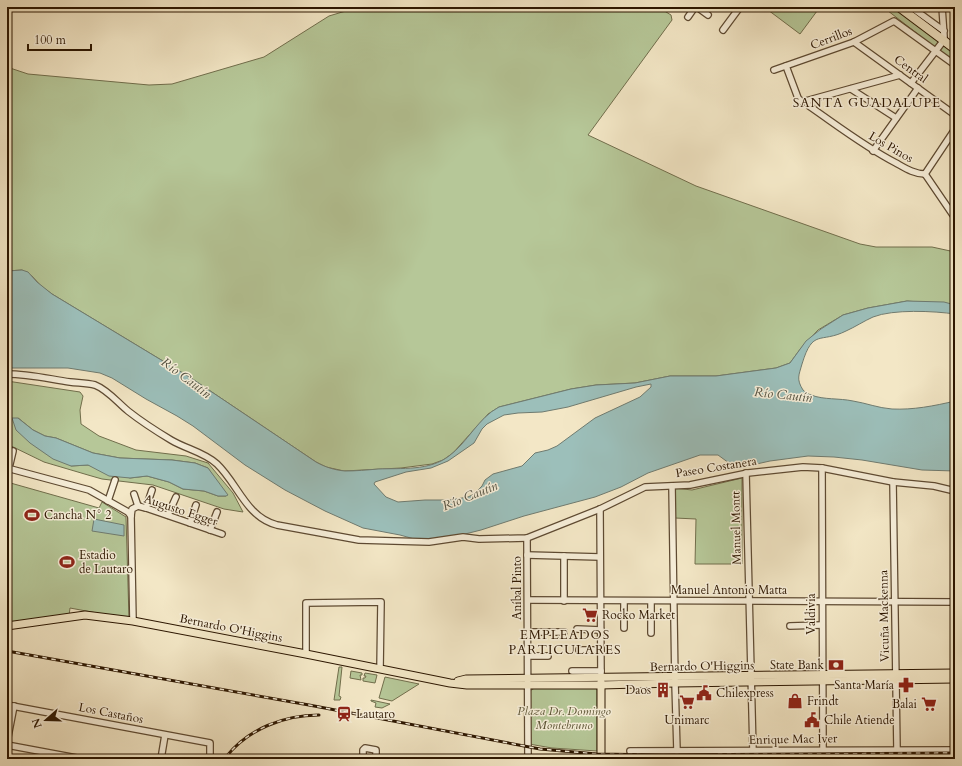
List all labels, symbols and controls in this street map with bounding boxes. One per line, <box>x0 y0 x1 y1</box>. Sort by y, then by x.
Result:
street label: Cerrillos <box>808 23 854 53</box>
scale bar <box>28 26 91 52</box>
text: 100 m <box>34 32 67 48</box>
street label: Central <box>891 51 931 87</box>
district label: SANTA GUADALUPE <box>793 94 941 112</box>
street label: Los Pinos <box>866 128 916 166</box>
water label: Río Cautín <box>157 353 215 403</box>
water label: Río Cautín <box>753 383 814 407</box>
street label: Paseo Costanera <box>674 453 759 481</box>
water label: Río Cautín <box>440 477 501 515</box>
street label: Augusto Egger <box>142 491 221 530</box>
street label: Manuel Montt <box>727 491 745 565</box>
sports icon: Cancha N° 2 <box>23 506 41 524</box>
place label: Cancha N° 2 <box>44 507 111 523</box>
place label: Estadio de Lautaro <box>79 547 133 577</box>
sports icon: Estadio de Lautaro <box>58 553 76 571</box>
street label: Aníbal Pinto <box>509 555 525 620</box>
street label: Vicuña Mackenna <box>875 569 893 662</box>
street label: Manuel Antonio Matta <box>671 582 788 598</box>
street label: Valdivia <box>803 592 819 635</box>
supermarket icon: Rocko Market <box>581 606 599 624</box>
place label: Rocko Market <box>602 607 675 623</box>
street label: Bernardo O'Higgins <box>178 610 284 646</box>
district label: EMPLEADOS PARTICULARES <box>508 626 622 659</box>
bank icon: State Bank <box>827 656 845 674</box>
street label: Bernardo O'Higgins <box>650 657 754 675</box>
place label: State Bank <box>770 657 825 673</box>
pharmacy icon: Santa María <box>897 676 915 694</box>
place label: Santa María <box>834 677 895 693</box>
building icon: Daos <box>654 681 672 699</box>
place label: Daos <box>626 682 651 698</box>
public building icon: Chilexpress <box>695 684 713 702</box>
place label: Chilexpress <box>716 685 774 701</box>
shop icon: Frindt <box>786 692 804 710</box>
supermarket icon: Unimarc <box>678 693 696 711</box>
place label: Frindt <box>807 693 839 709</box>
supermarket icon: Balai <box>920 695 938 713</box>
place label: Balai <box>892 696 918 712</box>
street label: Los Castaños <box>77 699 145 727</box>
north arrow <box>26 700 66 740</box>
park label: Plaza Dr. Domingo Montebruno <box>517 703 611 733</box>
station icon: Lautaro <box>335 705 353 723</box>
place label: Lautaro <box>356 706 395 722</box>
public building icon: Chile Atiende <box>803 711 821 729</box>
place label: Unimarc <box>664 712 710 728</box>
place label: Chile Atiende <box>824 712 895 728</box>
text: N <box>28 716 46 730</box>
street label: Enrique Mac Iver <box>748 730 838 748</box>

